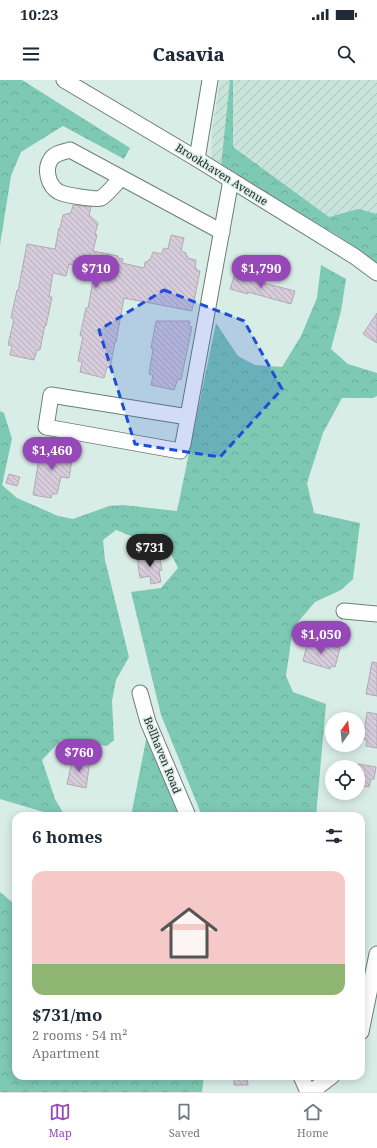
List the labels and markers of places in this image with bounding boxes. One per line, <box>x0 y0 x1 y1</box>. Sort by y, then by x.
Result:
pin: $710 <box>72 255 120 289</box>
pin: $1,790 <box>228 255 294 289</box>
pin: $1,460 <box>19 437 85 471</box>
pin: $731 <box>126 534 174 568</box>
pin: $1,050 <box>288 621 354 655</box>
pin: $760 <box>55 739 103 773</box>

